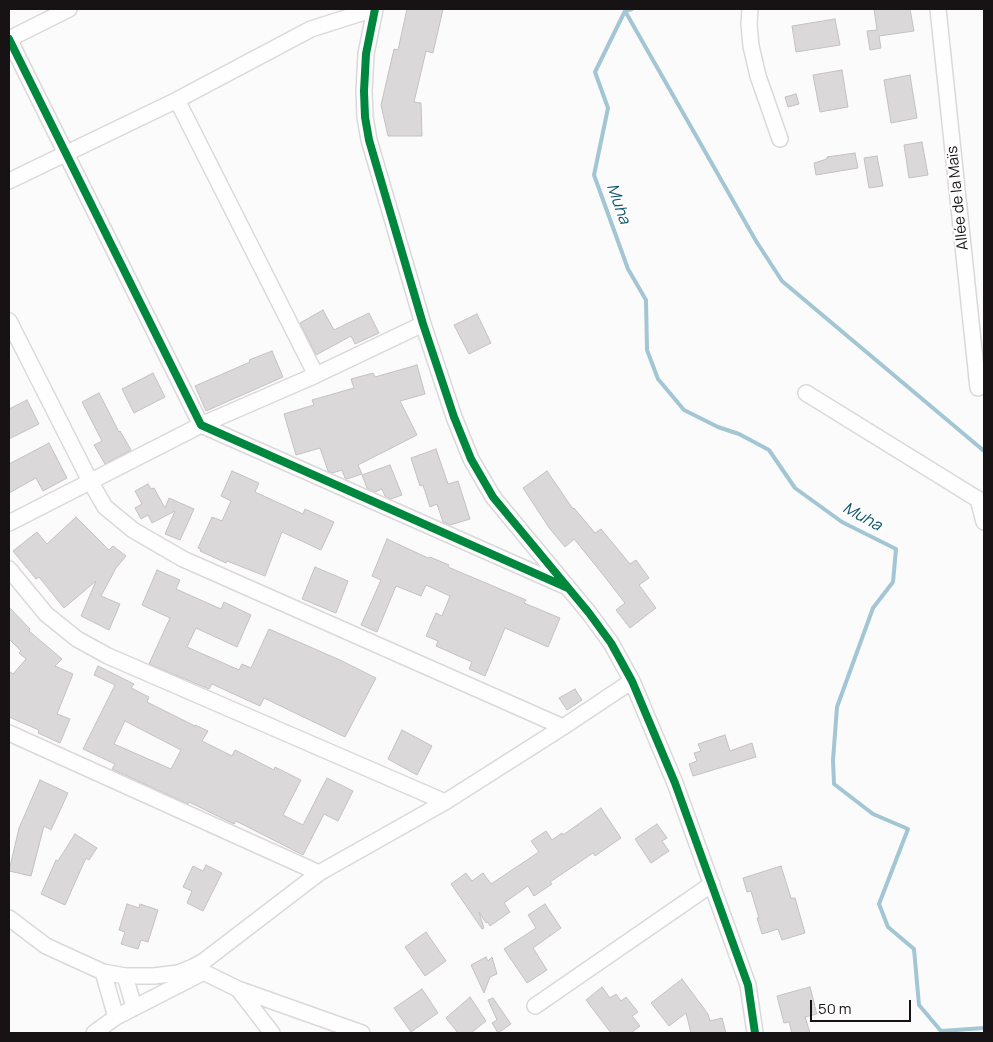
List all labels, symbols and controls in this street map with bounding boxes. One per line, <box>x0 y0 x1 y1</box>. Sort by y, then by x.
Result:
street label: Allée de la Maïs <box>944 145 972 251</box>
water label: Muha <box>602 181 634 227</box>
water label: Muha <box>839 499 885 535</box>
scale bar <box>813 990 914 1022</box>
text: 50 m <box>818 998 852 1019</box>

